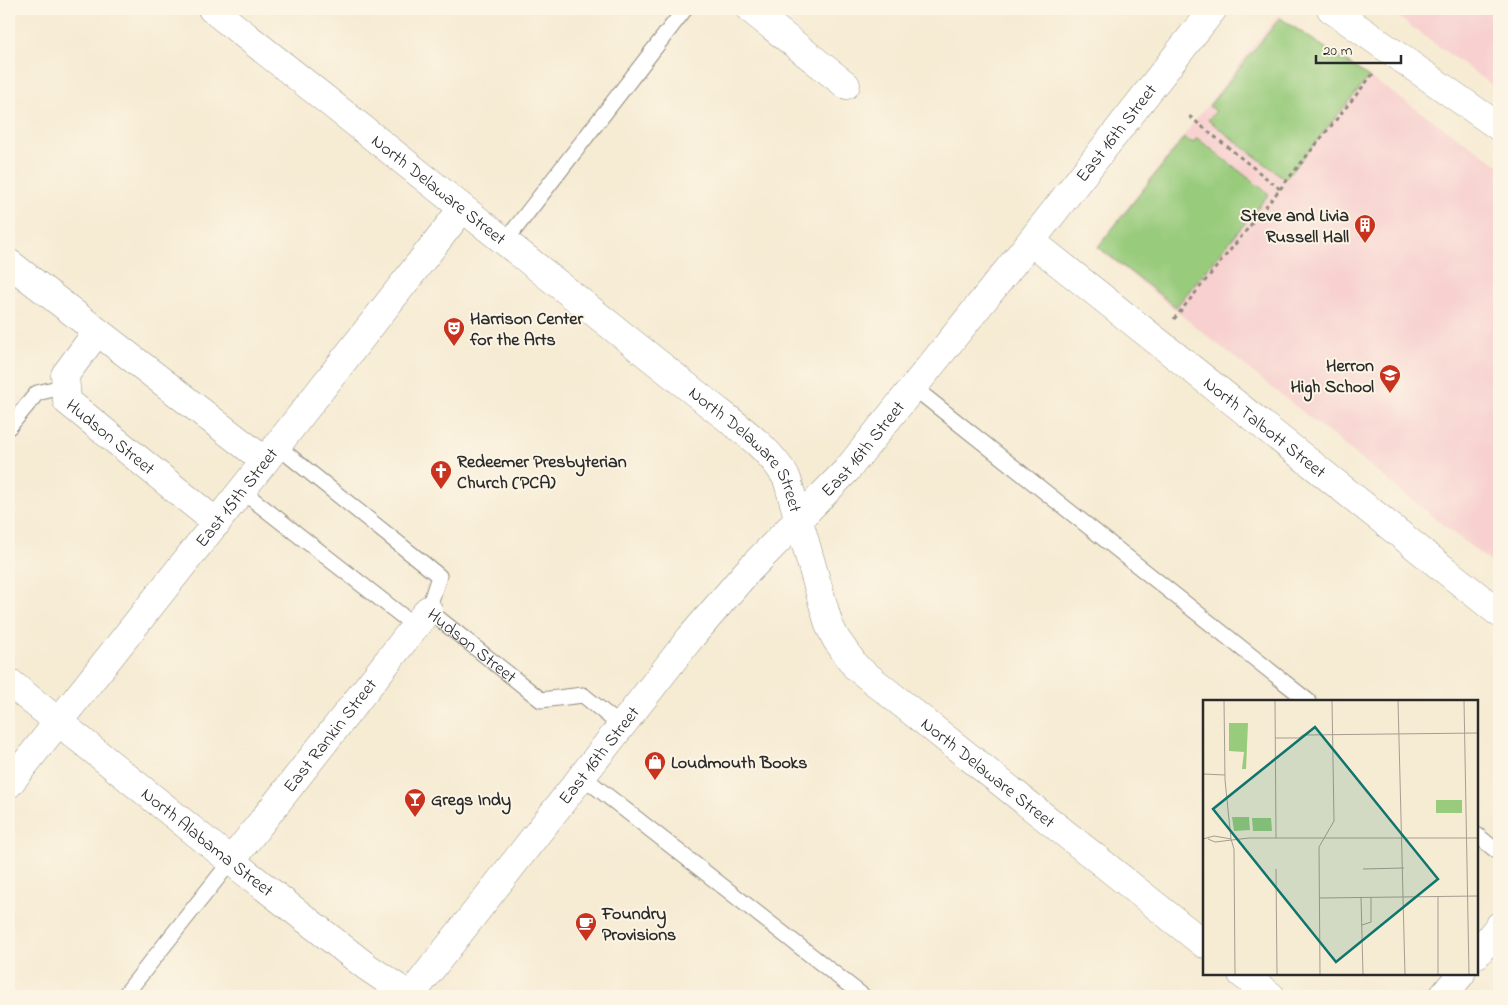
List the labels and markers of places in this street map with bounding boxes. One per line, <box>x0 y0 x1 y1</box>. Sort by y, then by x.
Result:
place label: Steve and Livia Russell Hall <box>1240 204 1349 251</box>
building icon: Steve and Livia Russell Hall <box>1353 213 1377 244</box>
place label: Harrison Center for the Arts <box>469 307 583 354</box>
theatre icon: Harrison Center for the Arts <box>442 316 466 347</box>
place label: Herron High School <box>1291 354 1374 402</box>
school or university icon: Herron High School <box>1378 363 1402 394</box>
place label: Redeemer Presbyterian Church (PCA) <box>457 450 627 497</box>
church icon: Redeemer Presbyterian Church (PCA) <box>429 459 453 490</box>
shop icon: Loudmouth Books <box>643 750 667 781</box>
place label: Loudmouth Books <box>671 751 807 777</box>
bar icon: Gregs Indy <box>403 787 427 818</box>
place label: Gregs Indy <box>431 788 511 815</box>
place label: Foundry Provisions <box>601 902 676 949</box>
cafe icon: Foundry Provisions <box>574 911 598 942</box>

